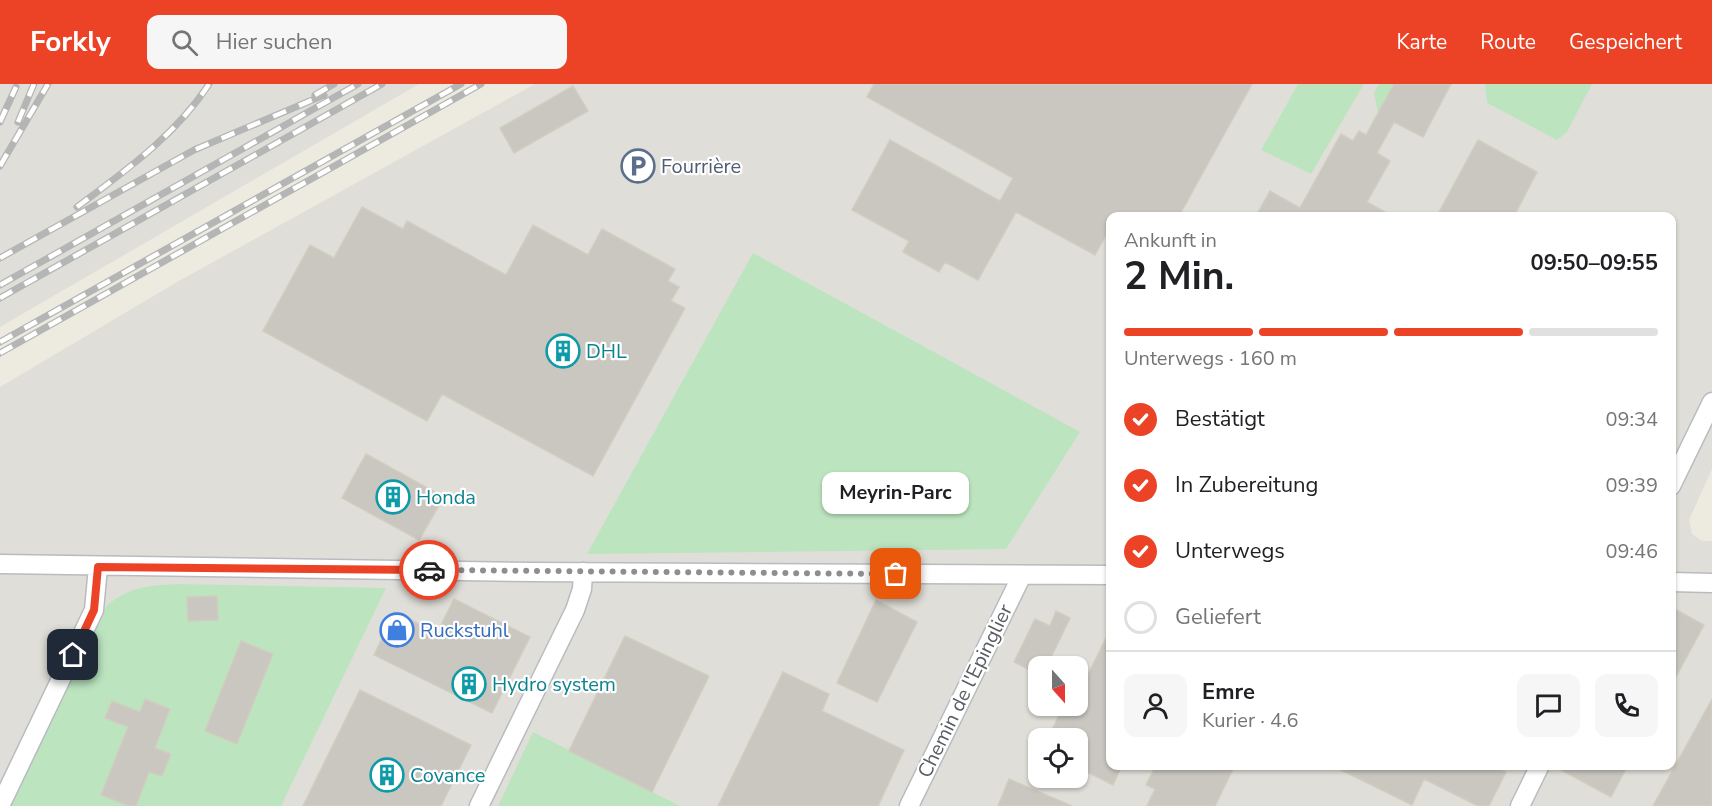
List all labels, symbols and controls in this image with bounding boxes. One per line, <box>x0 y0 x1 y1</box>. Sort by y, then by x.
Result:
search box <box>147 15 567 69</box>
text: Forkly <box>30 23 111 61</box>
icon: search <box>168 26 201 59</box>
text: Hier suchen <box>216 27 333 57</box>
text: Karte <box>1397 28 1447 56</box>
text: Route <box>1480 28 1536 56</box>
text: Gespeichert <box>1569 28 1682 56</box>
parking icon: Fourrière <box>620 148 656 184</box>
place label: Fourrière <box>661 153 741 180</box>
text: Ankunft in <box>1124 227 1217 254</box>
text: 09:50–09:55 <box>1530 248 1658 278</box>
text: 2 Min. <box>1124 250 1234 303</box>
building icon: DHL <box>545 333 581 369</box>
place label: DHL <box>586 338 627 365</box>
text: Unterwegs · 160 m <box>1124 345 1297 372</box>
icon: check <box>1124 403 1157 436</box>
text: Bestätigt <box>1175 404 1265 434</box>
text: 09:34 <box>1605 406 1658 433</box>
icon: check <box>1124 469 1157 502</box>
text: In Zubereitung <box>1175 470 1318 500</box>
callout: Meyrin-Parc <box>822 472 970 514</box>
text: 09:39 <box>1605 472 1658 499</box>
building icon: Honda <box>375 479 411 515</box>
text: Meyrin-Parc <box>839 479 952 506</box>
place label: Honda <box>416 484 476 511</box>
icon: check <box>1124 535 1157 568</box>
text: Unterwegs <box>1175 536 1285 566</box>
text: 09:46 <box>1605 538 1658 565</box>
courier <box>399 540 459 600</box>
pin <box>870 548 921 599</box>
icon: car <box>413 554 446 587</box>
icon: bag <box>879 557 912 590</box>
street label: Chemin de l'Epinglier <box>911 600 1019 782</box>
text: Geliefert <box>1175 602 1261 632</box>
shop icon: Ruckstuhl <box>379 612 415 648</box>
place label: Ruckstuhl <box>420 617 509 644</box>
pin <box>47 629 98 680</box>
icon: home <box>56 638 89 671</box>
north arrow <box>1028 656 1088 716</box>
map controls <box>1028 656 1088 788</box>
building icon: Hydro system <box>451 666 487 702</box>
place label: Hydro system <box>492 671 616 698</box>
button: person <box>1124 674 1187 737</box>
button: chat <box>1517 674 1580 737</box>
button: phone <box>1595 674 1658 737</box>
text: Emre <box>1202 677 1255 707</box>
text: Kurier · 4.6 <box>1202 707 1299 734</box>
button: locate <box>1028 728 1088 788</box>
building icon: Covance <box>369 757 405 793</box>
place label: Covance <box>410 762 486 789</box>

